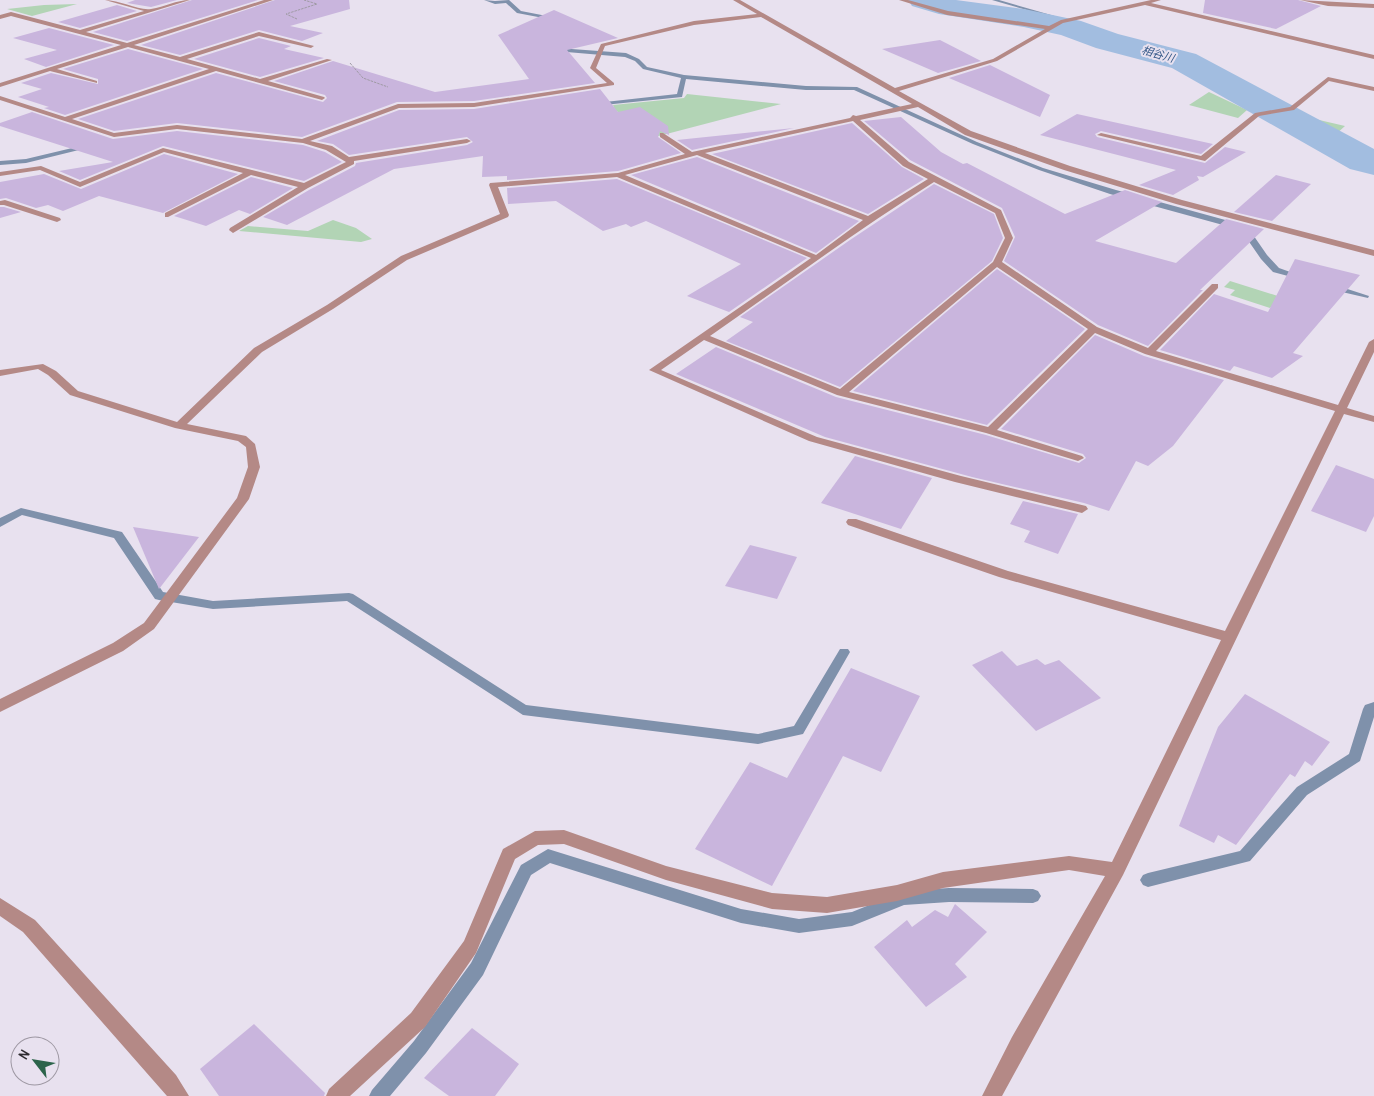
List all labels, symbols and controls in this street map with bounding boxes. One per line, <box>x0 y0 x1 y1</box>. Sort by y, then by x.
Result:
water label: 相谷川 <box>1140 43 1177 66</box>
north arrow <box>10 1036 60 1086</box>
text: N <box>14 1046 34 1062</box>

